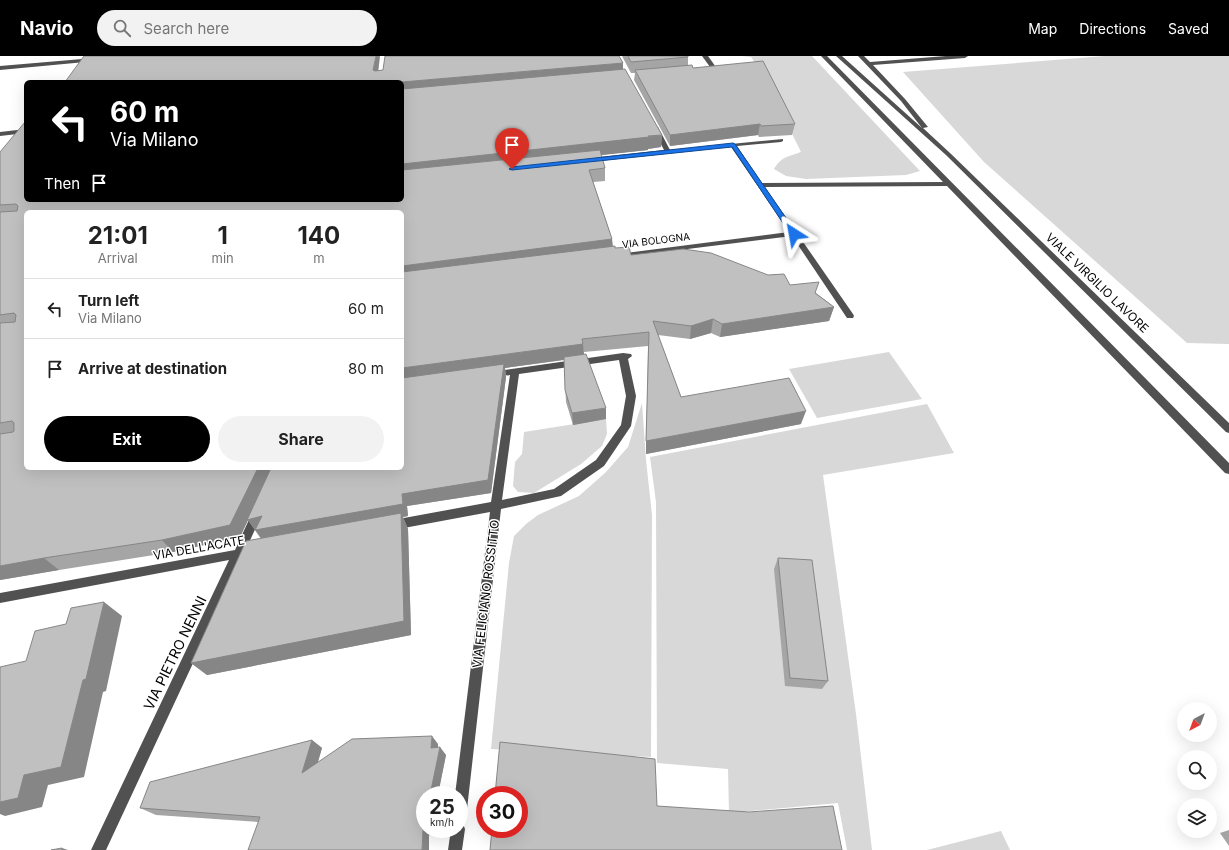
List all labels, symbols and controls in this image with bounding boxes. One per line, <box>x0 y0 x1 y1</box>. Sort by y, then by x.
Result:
search box <box>97 10 377 46</box>
text: Navio <box>20 17 73 40</box>
icon: search <box>111 17 133 39</box>
text: Search here <box>143 19 229 38</box>
text: Map <box>1028 20 1057 37</box>
text: Directions <box>1079 20 1146 37</box>
text: Saved <box>1168 20 1209 37</box>
text: 60 m <box>110 95 179 129</box>
icon: left <box>44 96 96 148</box>
pin <box>495 128 529 169</box>
text: Via Milano <box>110 129 198 150</box>
icon: arrive <box>501 134 523 156</box>
icon: arrive <box>88 172 110 194</box>
text: Then <box>44 174 80 193</box>
position arrow <box>773 213 815 255</box>
text: 21:01 <box>88 221 148 250</box>
text: 1 <box>217 221 228 250</box>
text: 140 <box>297 221 340 250</box>
street label: VIA BOLOGNA <box>621 230 691 250</box>
street label: VIALE VIRGILIO LAVORE <box>1043 230 1152 336</box>
text: Arrival <box>98 250 138 266</box>
text: min <box>212 250 234 266</box>
text: m <box>313 250 325 266</box>
text: Turn left <box>78 291 139 310</box>
icon: left <box>44 298 66 320</box>
text: 60 m <box>348 299 384 318</box>
text: Via Milano <box>78 310 142 326</box>
icon: arrive <box>44 358 66 380</box>
text: Arrive at destination <box>78 359 227 378</box>
text: 80 m <box>348 359 384 378</box>
button: Exit <box>44 416 210 462</box>
button: Share <box>218 416 384 462</box>
street label: VIA FELICIANO ROSSITTO <box>469 519 502 669</box>
street label: VIA DELL'ACATE <box>152 532 246 563</box>
street label: VIA PIETRO NENNI <box>140 593 210 713</box>
north arrow <box>1177 702 1217 742</box>
map controls <box>1177 702 1217 838</box>
button: search <box>1177 750 1217 790</box>
speed limit sign: 30 <box>476 786 528 838</box>
text: 25 <box>429 795 455 819</box>
button: layers <box>1177 798 1217 838</box>
text: km/h <box>430 816 454 828</box>

